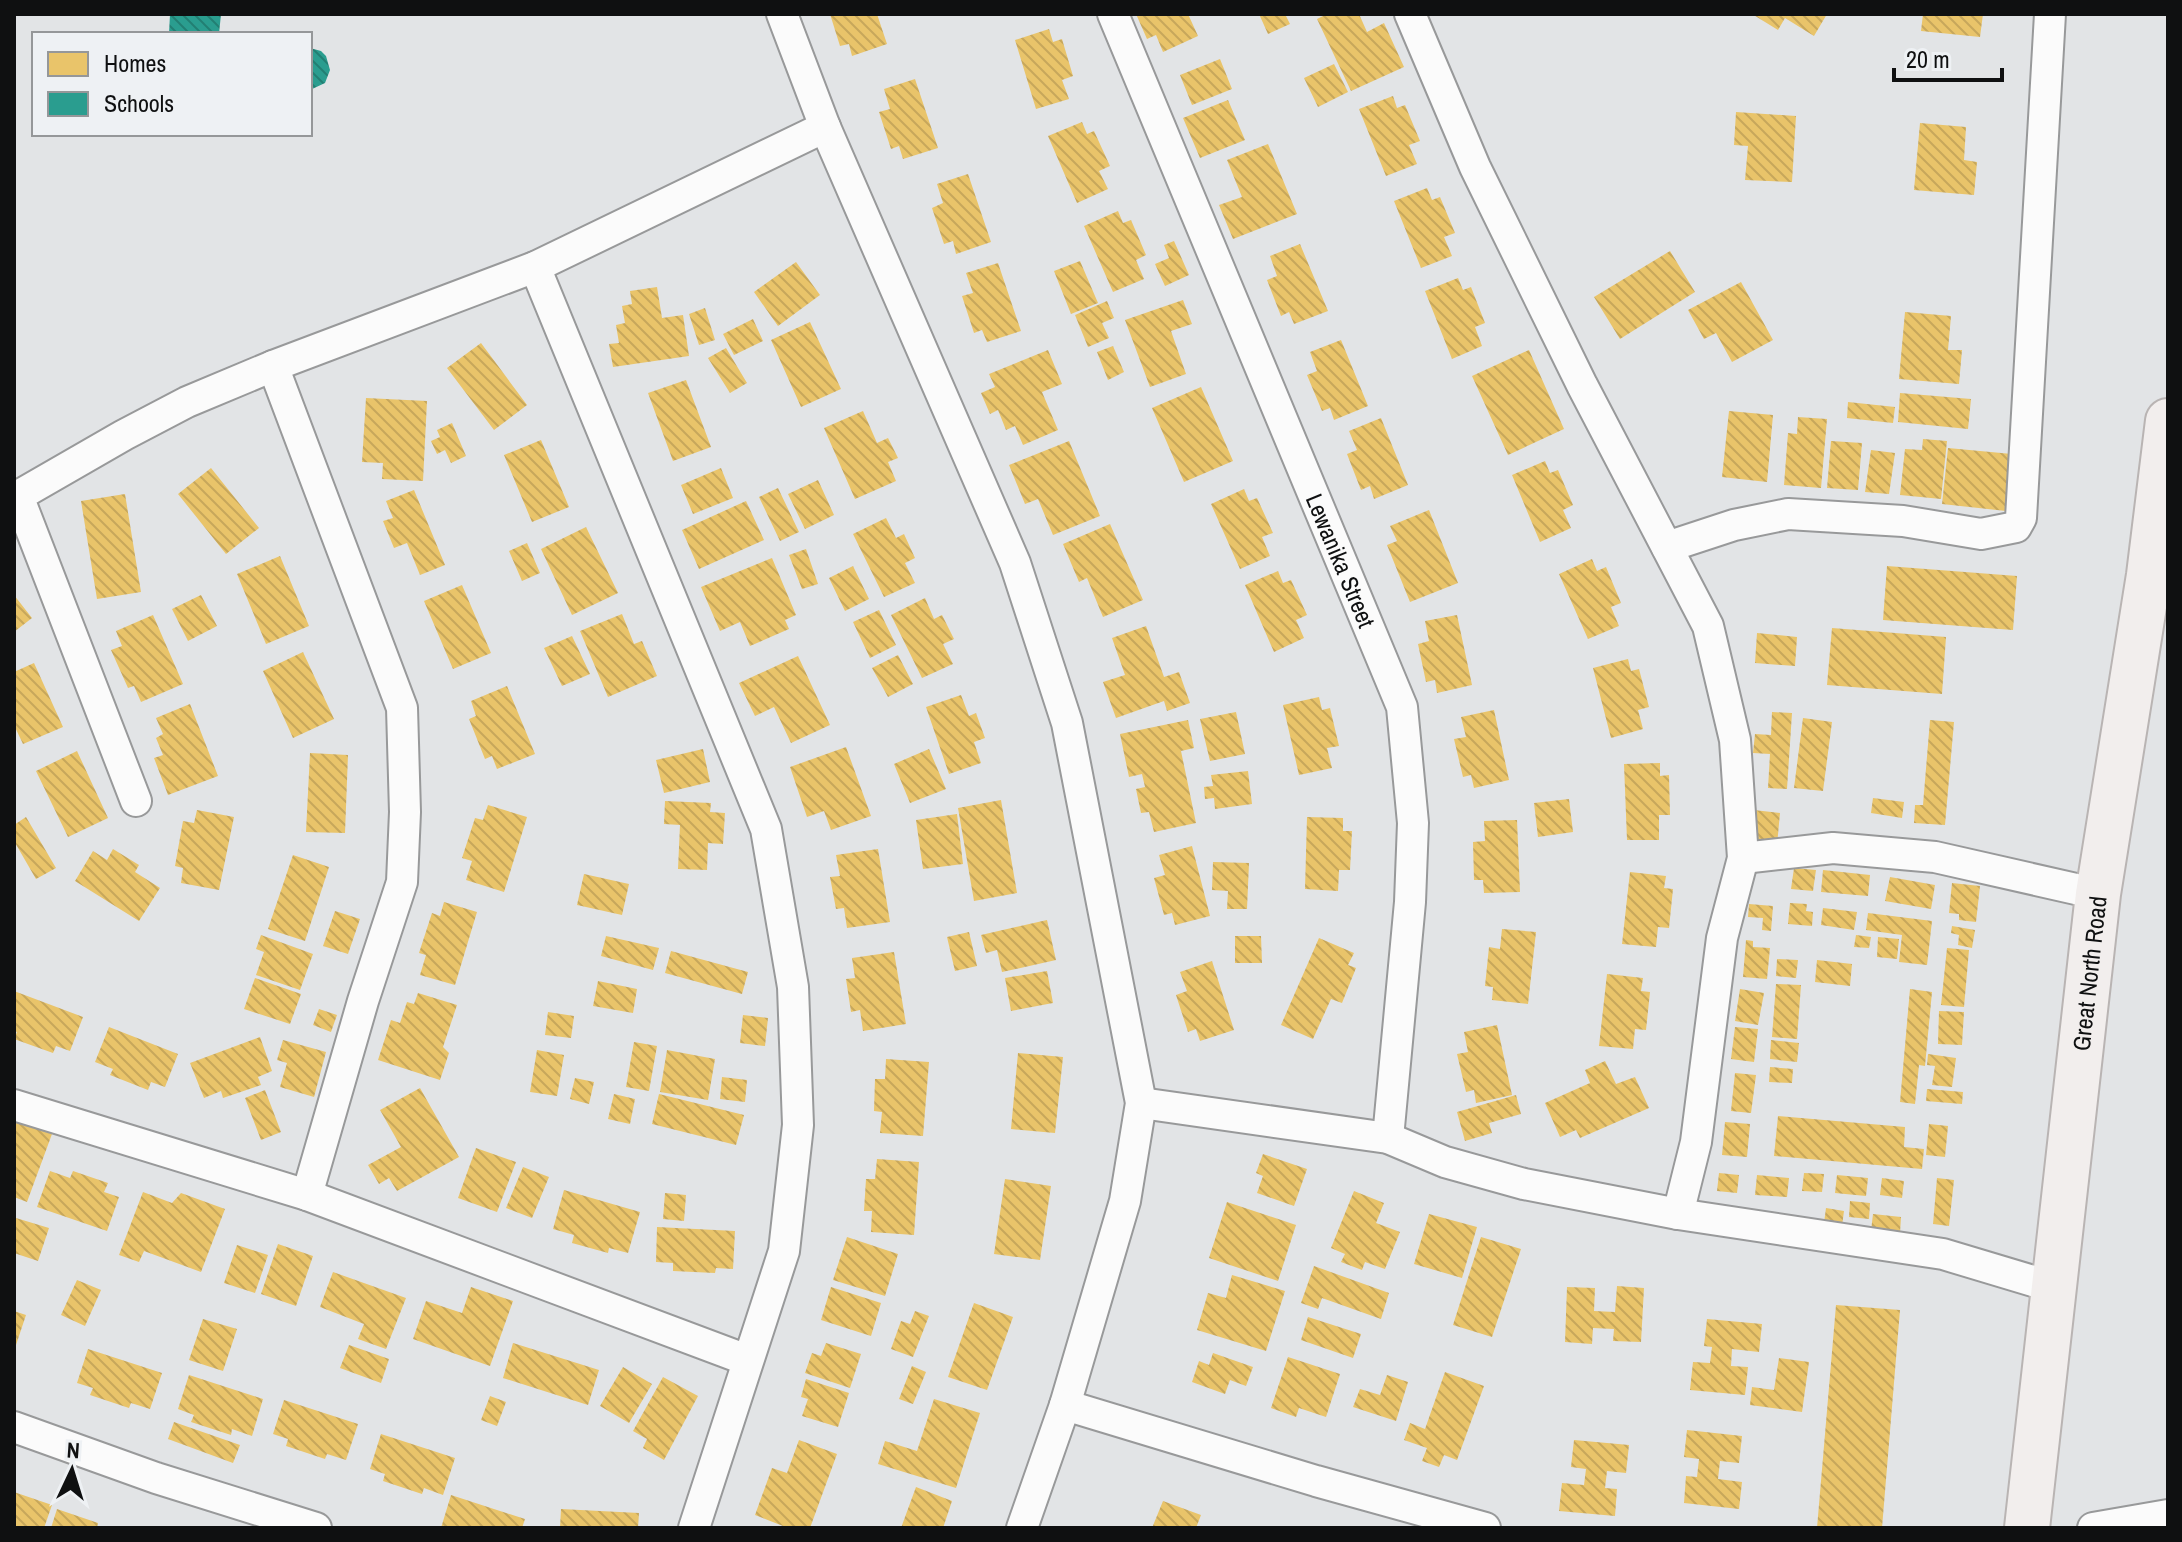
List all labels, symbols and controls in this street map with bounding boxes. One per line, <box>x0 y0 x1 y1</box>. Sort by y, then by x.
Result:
legend <box>32 32 312 136</box>
scale bar <box>1894 32 2002 82</box>
text: 20 m <box>1906 43 1950 75</box>
text: Homes <box>104 47 166 79</box>
text: Schools <box>104 87 174 119</box>
street label: Lewanika Street <box>1299 489 1383 633</box>
street label: Great North Road <box>2065 894 2114 1053</box>
north arrow <box>32 1430 112 1510</box>
text: N <box>66 1435 81 1465</box>

